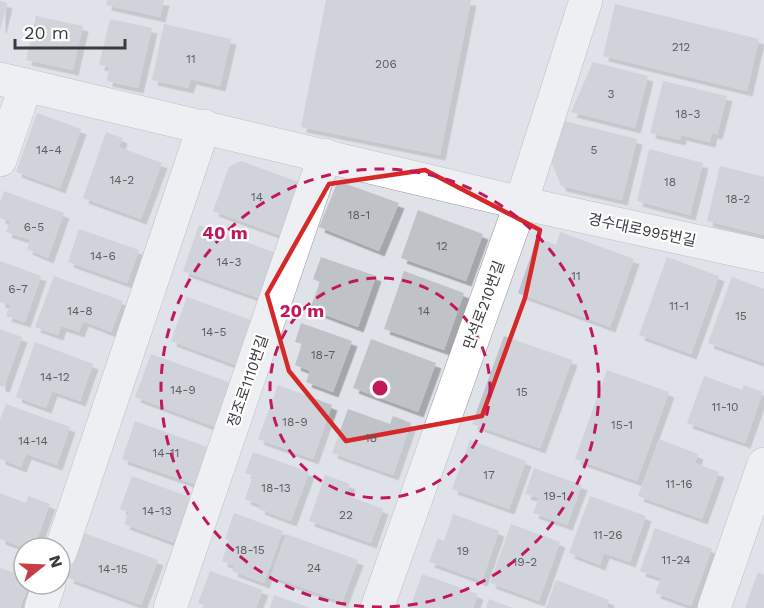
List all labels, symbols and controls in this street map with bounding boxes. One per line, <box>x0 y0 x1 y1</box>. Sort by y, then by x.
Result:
scale bar <box>15 12 124 50</box>
text: 20 m <box>24 22 69 43</box>
house number: 212 <box>672 40 690 54</box>
house number: 11 <box>186 52 196 66</box>
house number: 206 <box>375 57 397 71</box>
house number: 3 <box>608 87 615 101</box>
house number: 18-3 <box>675 107 701 121</box>
house number: 14-4 <box>36 143 62 157</box>
house number: 5 <box>591 143 598 157</box>
house number: 14-2 <box>110 173 134 187</box>
house number: 18 <box>664 175 676 189</box>
house number: 14 <box>251 190 263 204</box>
house number: 18-2 <box>726 192 750 206</box>
house number: 18-1 <box>348 208 370 222</box>
street label: 경수대로995번길 <box>586 210 698 250</box>
house number: 6-5 <box>24 220 44 234</box>
text: 40 m <box>202 222 248 243</box>
house number: 12 <box>436 239 448 253</box>
house number: 14-6 <box>90 249 116 263</box>
house number: 14-3 <box>217 255 241 269</box>
street label: 만석로210번길 <box>460 258 508 352</box>
house number: 11 <box>571 269 581 283</box>
house number: 6-7 <box>8 282 28 296</box>
house number: 11-1 <box>669 299 689 313</box>
text: 20 m <box>280 300 324 321</box>
house number: 14-8 <box>67 304 93 318</box>
house number: 14 <box>418 304 430 318</box>
house number: 15 <box>735 309 747 323</box>
house number: 14-5 <box>201 325 227 339</box>
street label: 정조로1110번길 <box>224 333 272 429</box>
house number: 18-7 <box>311 348 335 362</box>
house number: 14-12 <box>40 370 70 384</box>
centre of rings <box>370 378 390 398</box>
house number: 14-9 <box>170 383 196 397</box>
house number: 15 <box>516 385 528 399</box>
house number: 11-10 <box>711 400 739 414</box>
house number: 18-9 <box>282 415 308 429</box>
house number: 15-1 <box>611 418 633 432</box>
house number: 18 <box>365 431 377 445</box>
house number: 14-14 <box>18 434 48 448</box>
house number: 14-11 <box>152 446 180 460</box>
house number: 17 <box>483 468 495 482</box>
house number: 11-16 <box>666 477 692 491</box>
house number: 18-13 <box>261 481 291 495</box>
house number: 19-1 <box>544 489 566 503</box>
house number: 14-13 <box>142 504 172 518</box>
house number: 22 <box>339 508 353 522</box>
house number: 11-26 <box>593 528 623 542</box>
north arrow <box>12 536 72 596</box>
house number: 18-15 <box>235 543 265 557</box>
house number: 19 <box>457 544 469 558</box>
text: N <box>45 553 67 570</box>
house number: 11-24 <box>662 553 690 567</box>
house number: 19-2 <box>513 555 537 569</box>
house number: 24 <box>307 561 321 575</box>
house number: 14-15 <box>98 562 128 576</box>

